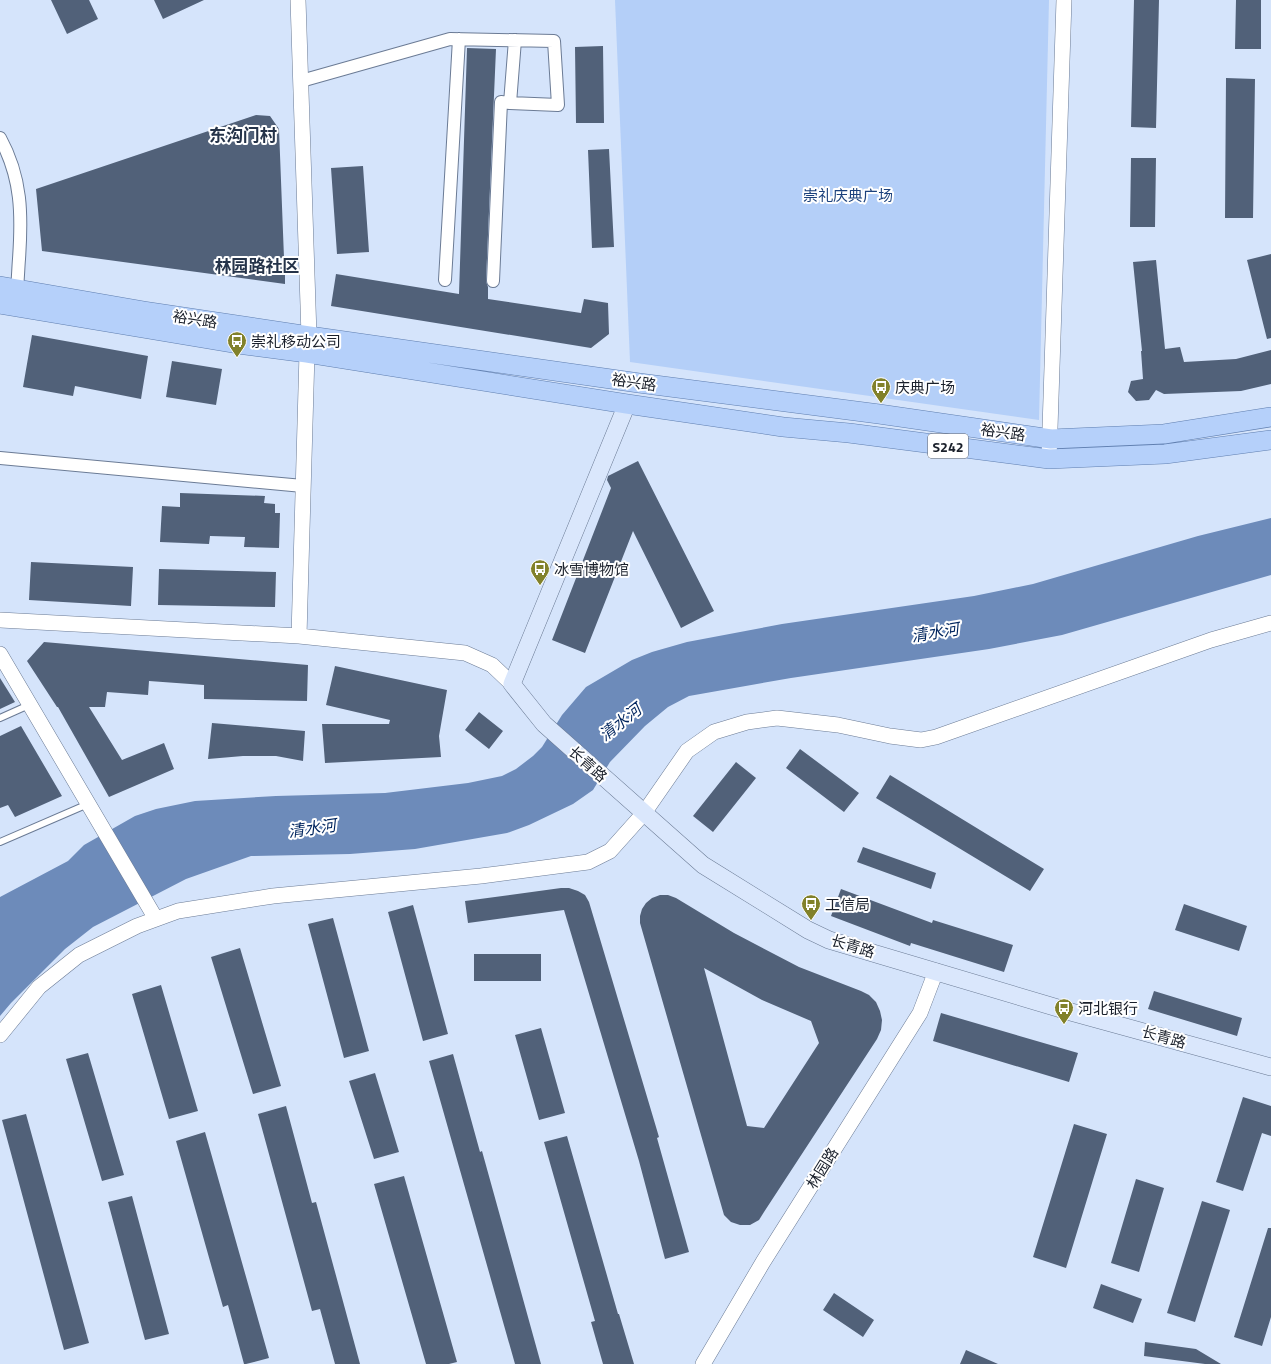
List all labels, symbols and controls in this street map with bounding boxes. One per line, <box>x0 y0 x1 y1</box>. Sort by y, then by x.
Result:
district label: 东沟门村 <box>209 122 277 148</box>
park label: 崇礼庆典广场 <box>803 184 893 207</box>
district label: 林园路社区 <box>215 253 300 279</box>
street label: 裕兴路 <box>171 304 219 334</box>
bus stop icon: 崇礼移动公司 <box>226 330 248 358</box>
place label: 崇礼移动公司 <box>251 330 341 353</box>
street label: 裕兴路 <box>610 367 658 397</box>
bus stop icon: 庆典广场 <box>870 376 892 404</box>
place label: 庆典广场 <box>895 376 955 399</box>
street label: 裕兴路 <box>979 417 1027 447</box>
road number: S242 <box>928 434 968 458</box>
bus stop icon: 冰雪博物馆 <box>529 558 551 586</box>
place label: 冰雪博物馆 <box>554 558 629 581</box>
water label: 清水河 <box>909 616 964 648</box>
water label: 清水河 <box>594 696 649 746</box>
street label: 长青路 <box>564 740 612 788</box>
water label: 清水河 <box>287 812 340 843</box>
bus stop icon: 工信局 <box>800 893 822 921</box>
place label: 工信局 <box>825 893 870 916</box>
street label: 长青路 <box>828 928 878 964</box>
bus stop icon: 河北银行 <box>1053 997 1075 1025</box>
place label: 河北银行 <box>1078 997 1138 1020</box>
street label: 长青路 <box>1139 1020 1189 1054</box>
street label: 林园路 <box>800 1143 844 1193</box>

